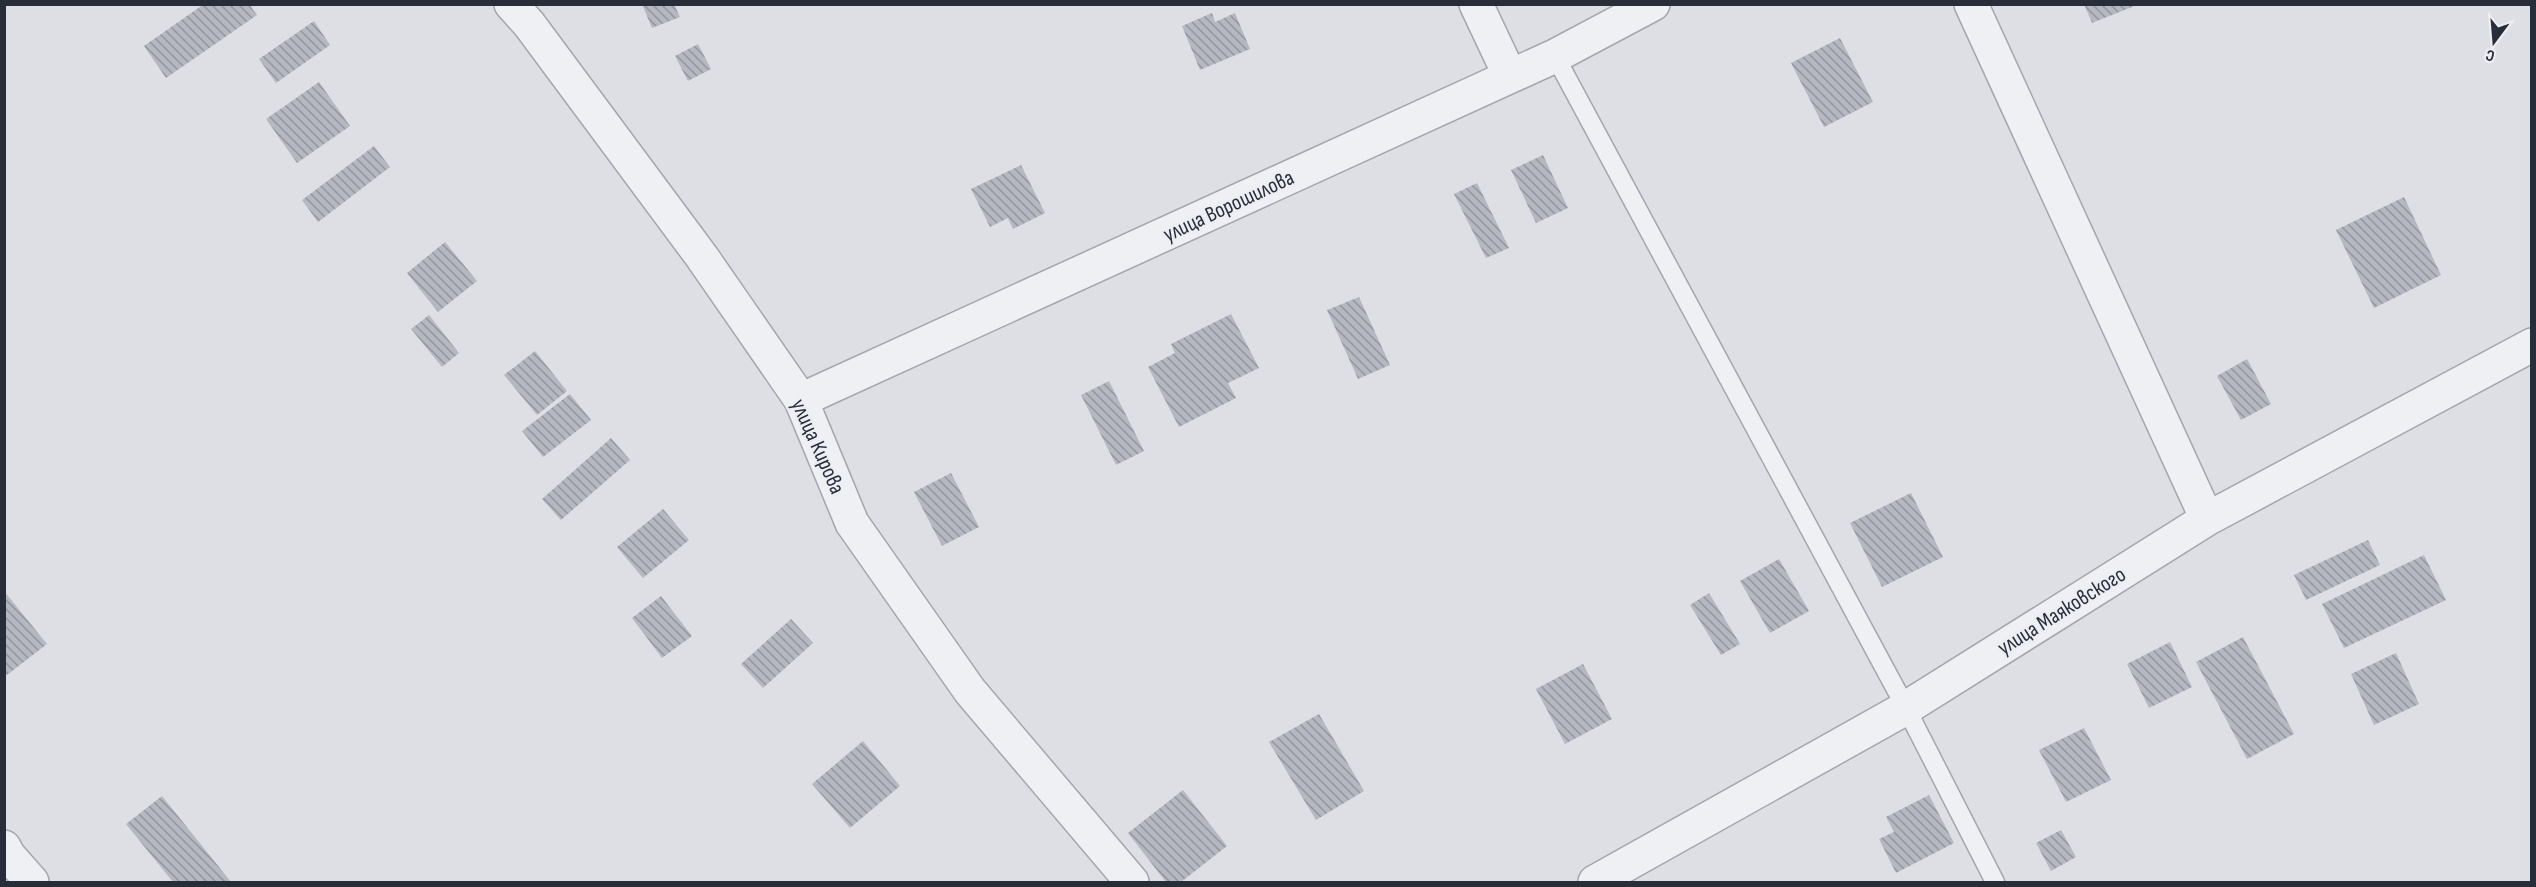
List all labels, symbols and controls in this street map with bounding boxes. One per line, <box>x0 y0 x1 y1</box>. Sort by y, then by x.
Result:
north arrow <box>2464 12 2524 72</box>
text: С <box>2484 45 2497 65</box>
street label: улица Ворошилова <box>1159 164 1298 248</box>
street label: улица Кирова <box>785 395 851 498</box>
street label: улица Маяковского <box>1993 561 2131 661</box>

